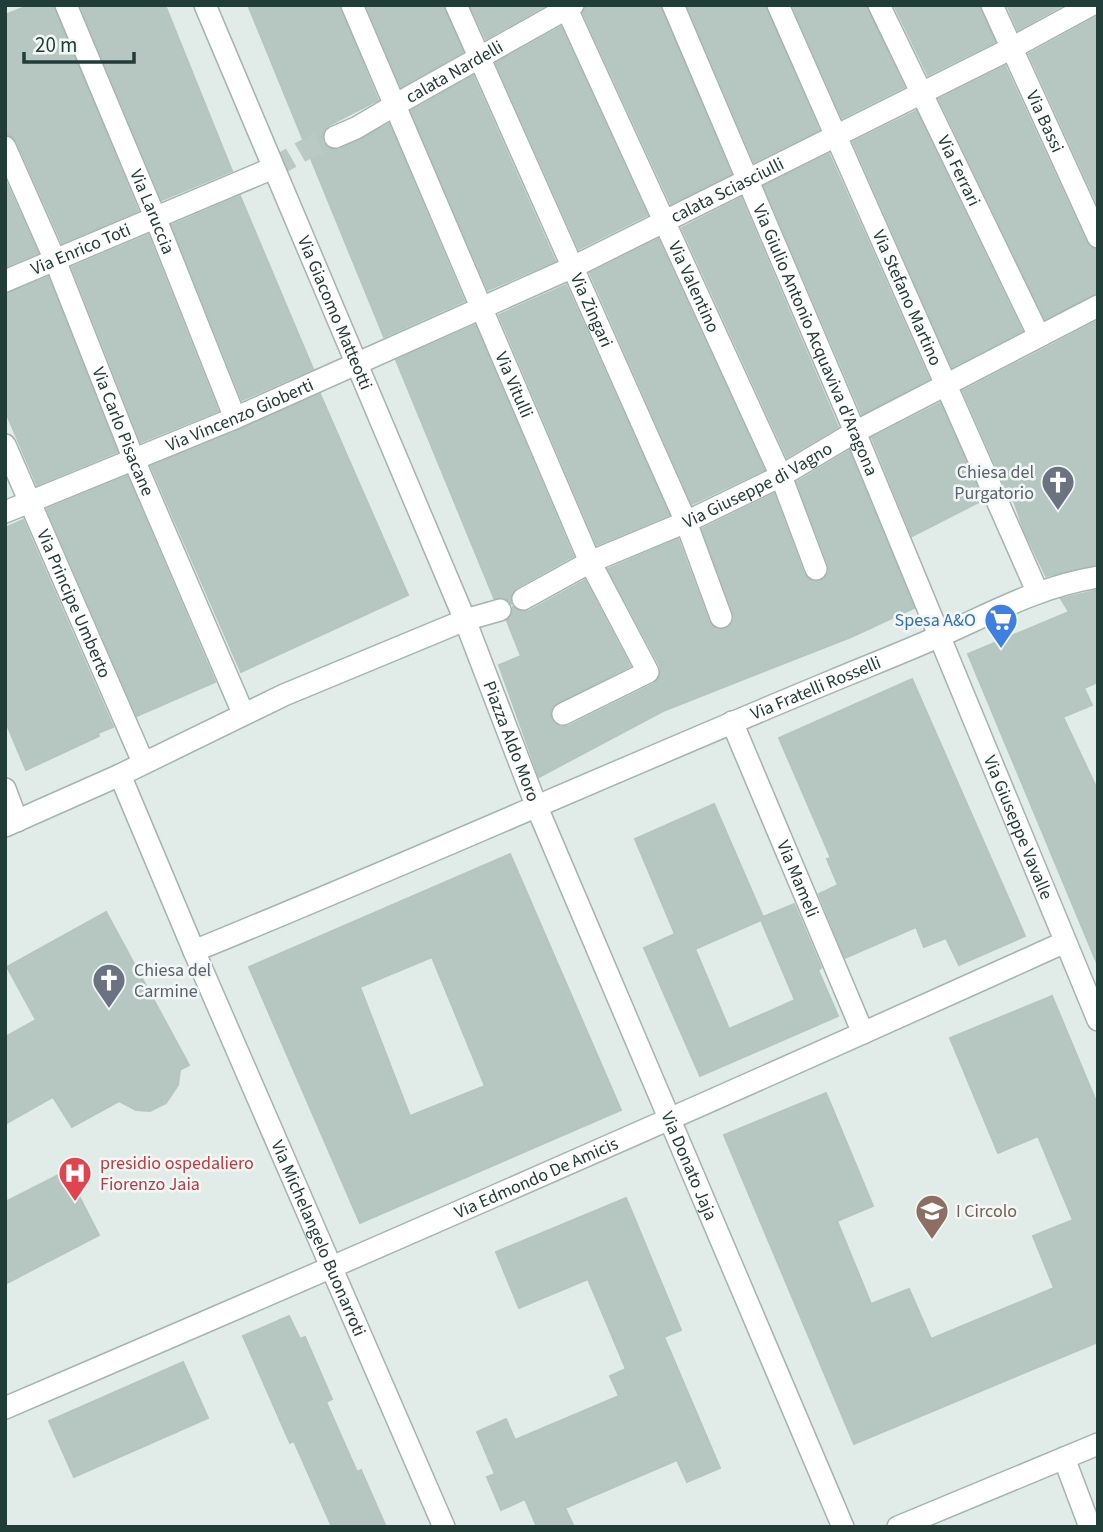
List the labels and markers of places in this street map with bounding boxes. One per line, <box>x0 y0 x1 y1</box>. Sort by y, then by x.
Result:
place label: Chiesa del Purgatorio <box>954 460 1034 506</box>
church icon: Chiesa del Purgatorio <box>1039 463 1077 512</box>
supermarket icon: Spesa A&O <box>982 601 1020 650</box>
place label: Spesa A&O <box>895 608 976 633</box>
place label: Chiesa del Carmine <box>134 958 211 1004</box>
church icon: Chiesa del Carmine <box>90 961 128 1010</box>
place label: presidio ospedaliero Fiorenzo Jaia <box>100 1151 254 1197</box>
hospital icon: presidio ospedaliero Fiorenzo Jaia <box>56 1154 94 1203</box>
school or university icon: I Circolo <box>913 1192 951 1241</box>
place label: I Circolo <box>956 1199 1017 1224</box>

